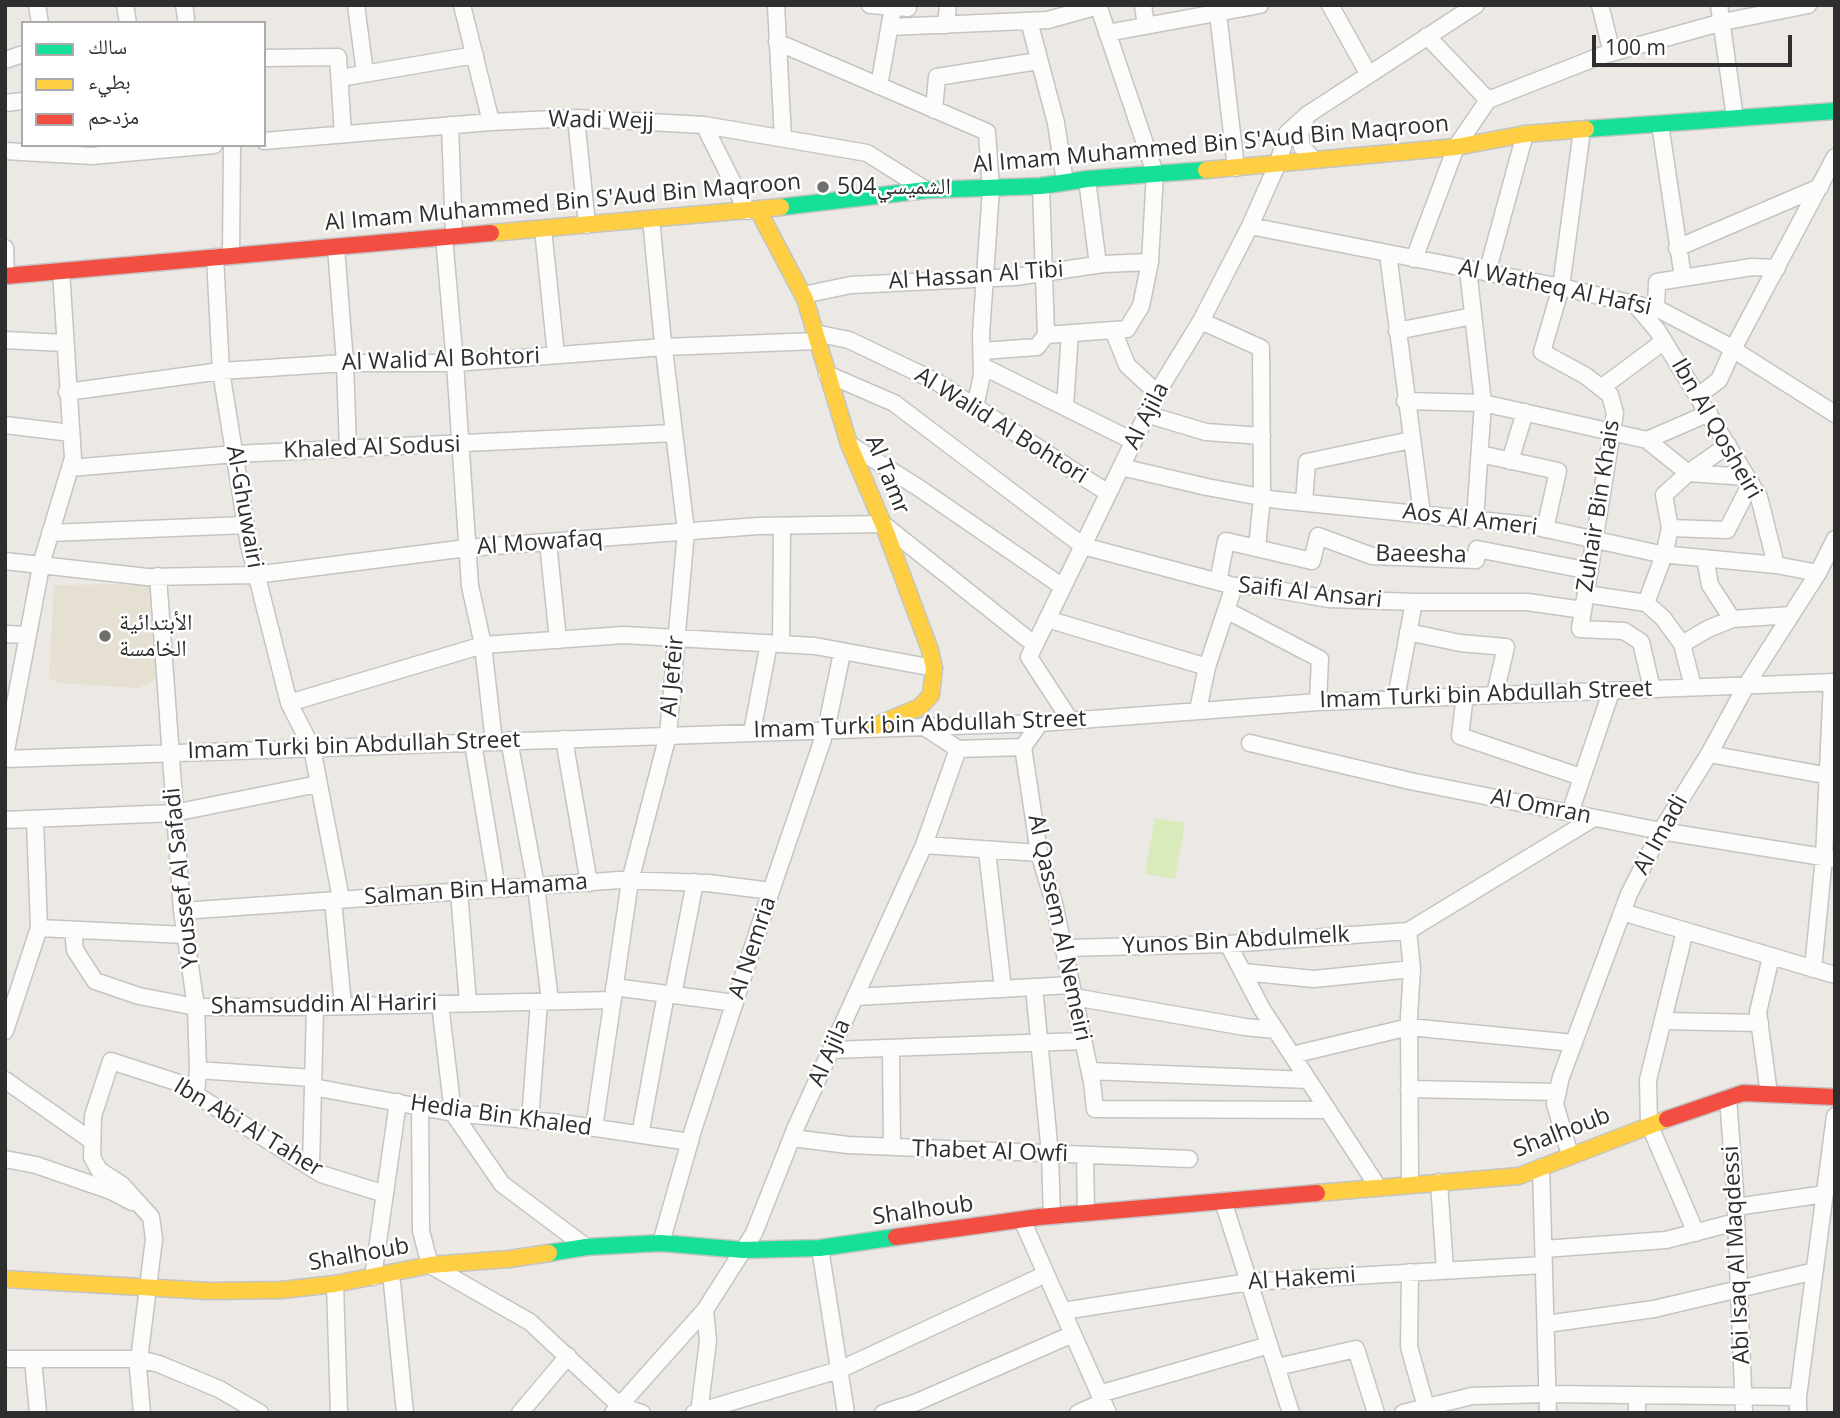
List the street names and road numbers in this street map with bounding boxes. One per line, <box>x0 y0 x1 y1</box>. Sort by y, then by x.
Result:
street label: Wadi Wejj <box>548 106 654 136</box>
street label: Al Imam Muhammed Bin S'Aud Bin Maqroon <box>972 110 1450 180</box>
street label: Al Imam Muhammed Bin S'Aud Bin Maqroon <box>324 168 802 238</box>
street label: Al Watheq Al Hafsi <box>1456 254 1654 322</box>
street label: Al Hassan Al Tibi <box>887 256 1065 296</box>
street label: Al Walid Al Bohtori <box>341 343 541 377</box>
street label: Ibn Al Qosheiri <box>1665 354 1767 504</box>
street label: Al Walid Al Bohtori <box>910 362 1092 490</box>
street label: Al Ajila <box>1119 378 1175 454</box>
street label: Zuhair Bin Khais <box>1572 418 1626 594</box>
street label: Khaled Al Sodusi <box>283 431 461 465</box>
street label: Al Tamr <box>859 432 915 518</box>
street label: Al-Ghuwairi <box>220 443 268 571</box>
street label: Aos Al Ameri <box>1401 498 1539 542</box>
street label: Al Mowafaq <box>476 525 604 561</box>
street label: Baeesha <box>1375 540 1467 570</box>
street label: Saifi Al Ansari <box>1237 572 1383 614</box>
street label: Al Jefeir <box>656 634 690 718</box>
street label: Imam Turki bin Abdullah Street <box>1319 675 1653 715</box>
street label: Imam Turki bin Abdullah Street <box>753 705 1087 745</box>
street label: Imam Turki bin Abdullah Street <box>187 726 521 766</box>
street label: Al Omran <box>1488 784 1594 830</box>
street label: Youssef Al Safadi <box>159 786 205 970</box>
street label: Al Imadi <box>1628 790 1694 880</box>
street label: Al Qassem Al Nemeiri <box>1022 812 1096 1044</box>
street label: Salman Bin Hamama <box>363 868 589 912</box>
street label: Al Nemria <box>724 893 782 1003</box>
street label: Yunos Bin Abdulmelk <box>1122 921 1350 961</box>
street label: Shamsuddin Al Hariri <box>211 989 437 1021</box>
street label: Al Ajila <box>803 1015 857 1091</box>
street label: Ibn Abi Al Taher <box>168 1073 328 1183</box>
street label: Hedia Bin Khaled <box>408 1090 594 1142</box>
street label: Shalhoub <box>1510 1102 1614 1164</box>
street label: Thabet Al Owfi <box>911 1135 1069 1169</box>
street label: Abi Isaq Al Maqdessi <box>1717 1145 1757 1365</box>
street label: Shalhoub <box>871 1190 975 1232</box>
street label: Shalhoub <box>307 1233 411 1277</box>
street label: Al Hakemi <box>1247 1261 1357 1297</box>

